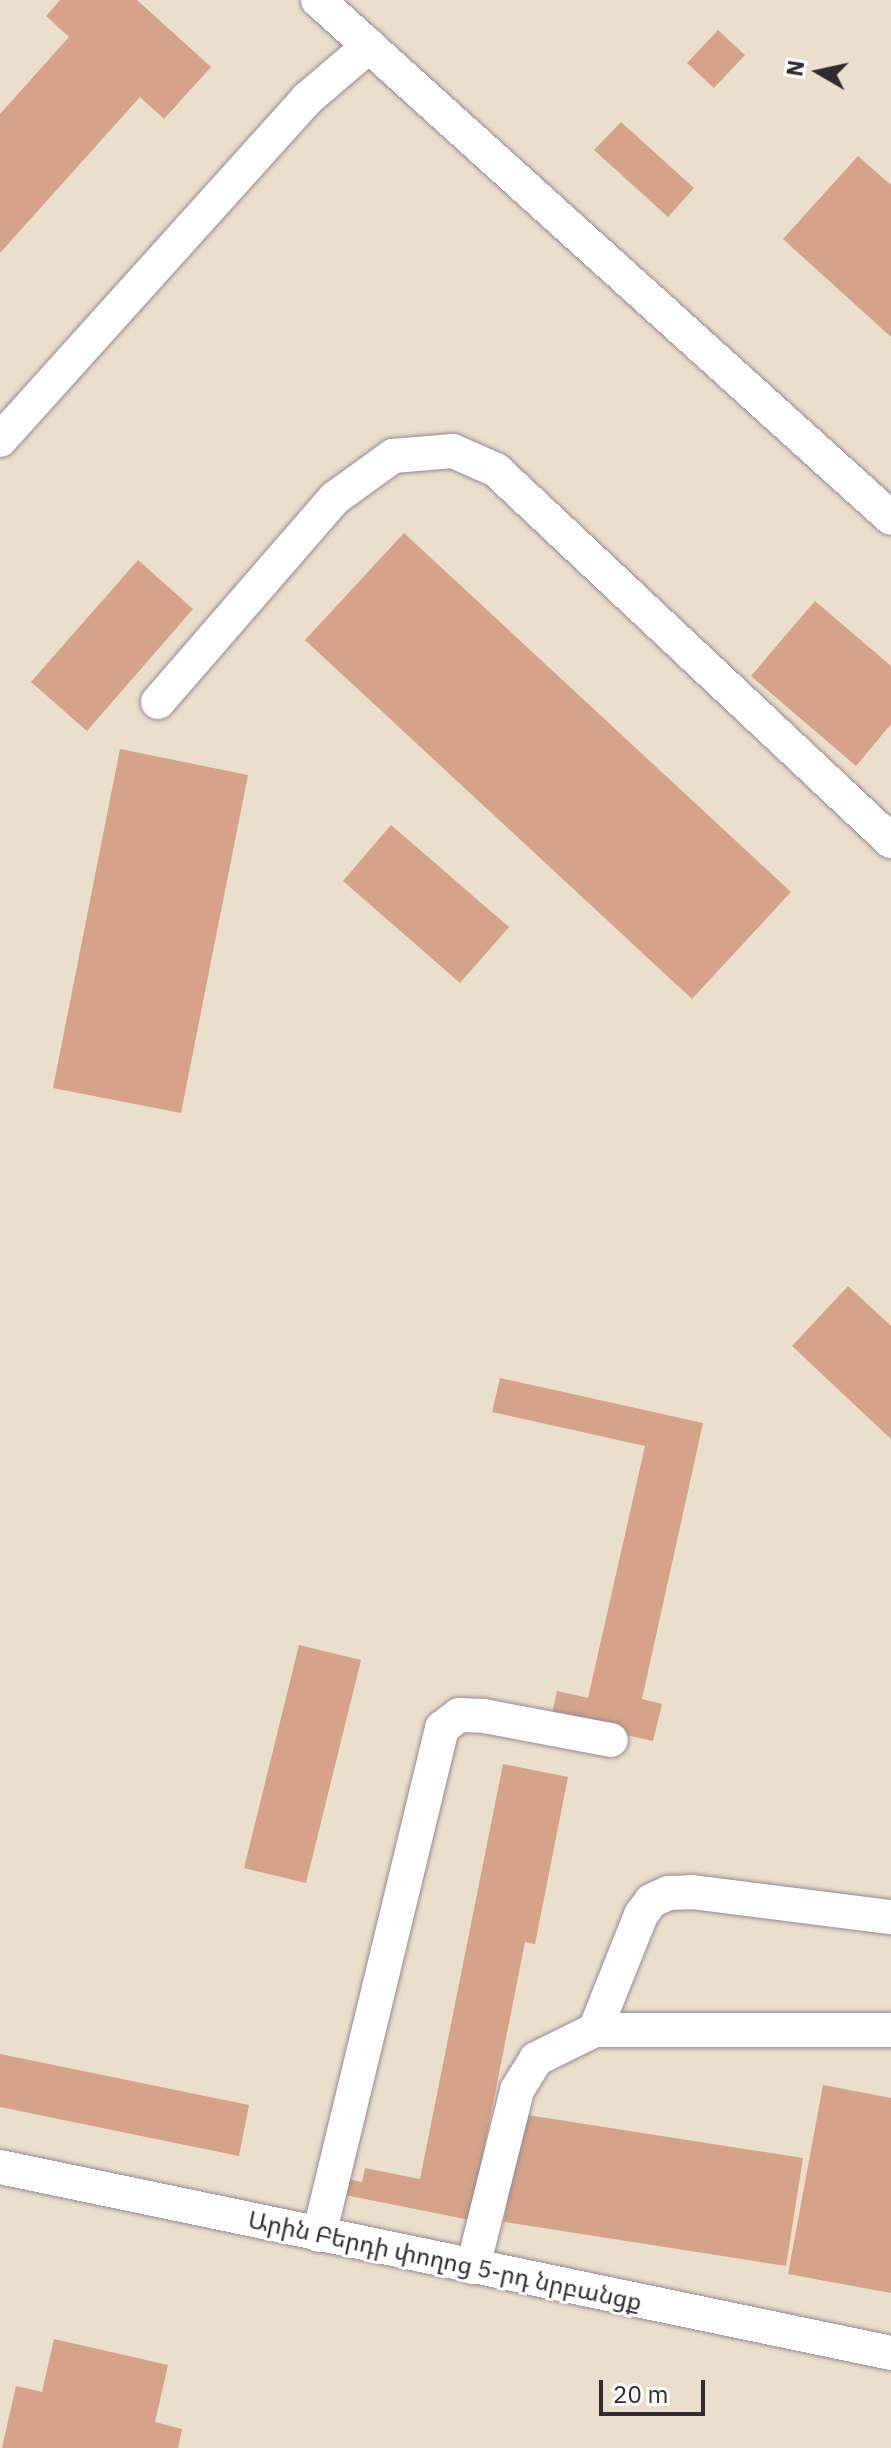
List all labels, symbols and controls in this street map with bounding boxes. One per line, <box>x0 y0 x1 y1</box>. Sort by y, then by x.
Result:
north arrow <box>779 32 859 112</box>
text: N <box>779 58 810 78</box>
street label: Արին Բերդի փողոց 5-րդ նրբանցք <box>246 2205 644 2317</box>
scale bar <box>603 2364 709 2414</box>
text: 20 m <box>613 2378 668 2410</box>

